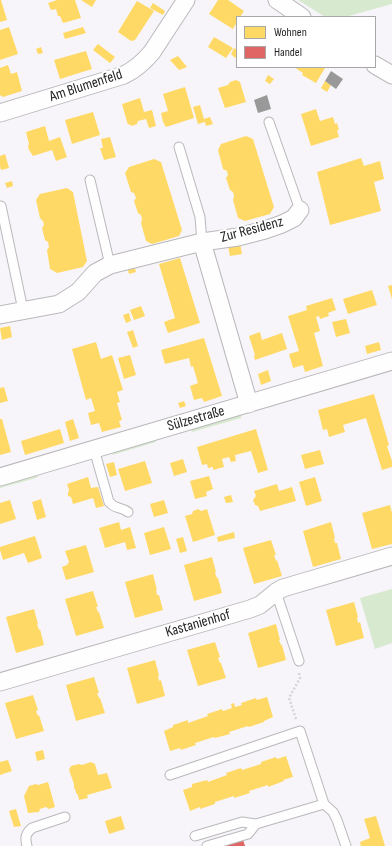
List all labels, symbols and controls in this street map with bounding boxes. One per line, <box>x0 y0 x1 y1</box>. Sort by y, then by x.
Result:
legend <box>236 16 376 68</box>
text: Wohnen <box>274 25 307 40</box>
text: Handel <box>274 45 302 60</box>
street label: Am Blumenfeld <box>47 66 125 106</box>
street label: Zur Residenz <box>219 213 285 247</box>
street label: Sülzestraße <box>165 402 227 436</box>
street label: Kastanienhof <box>163 606 233 642</box>

